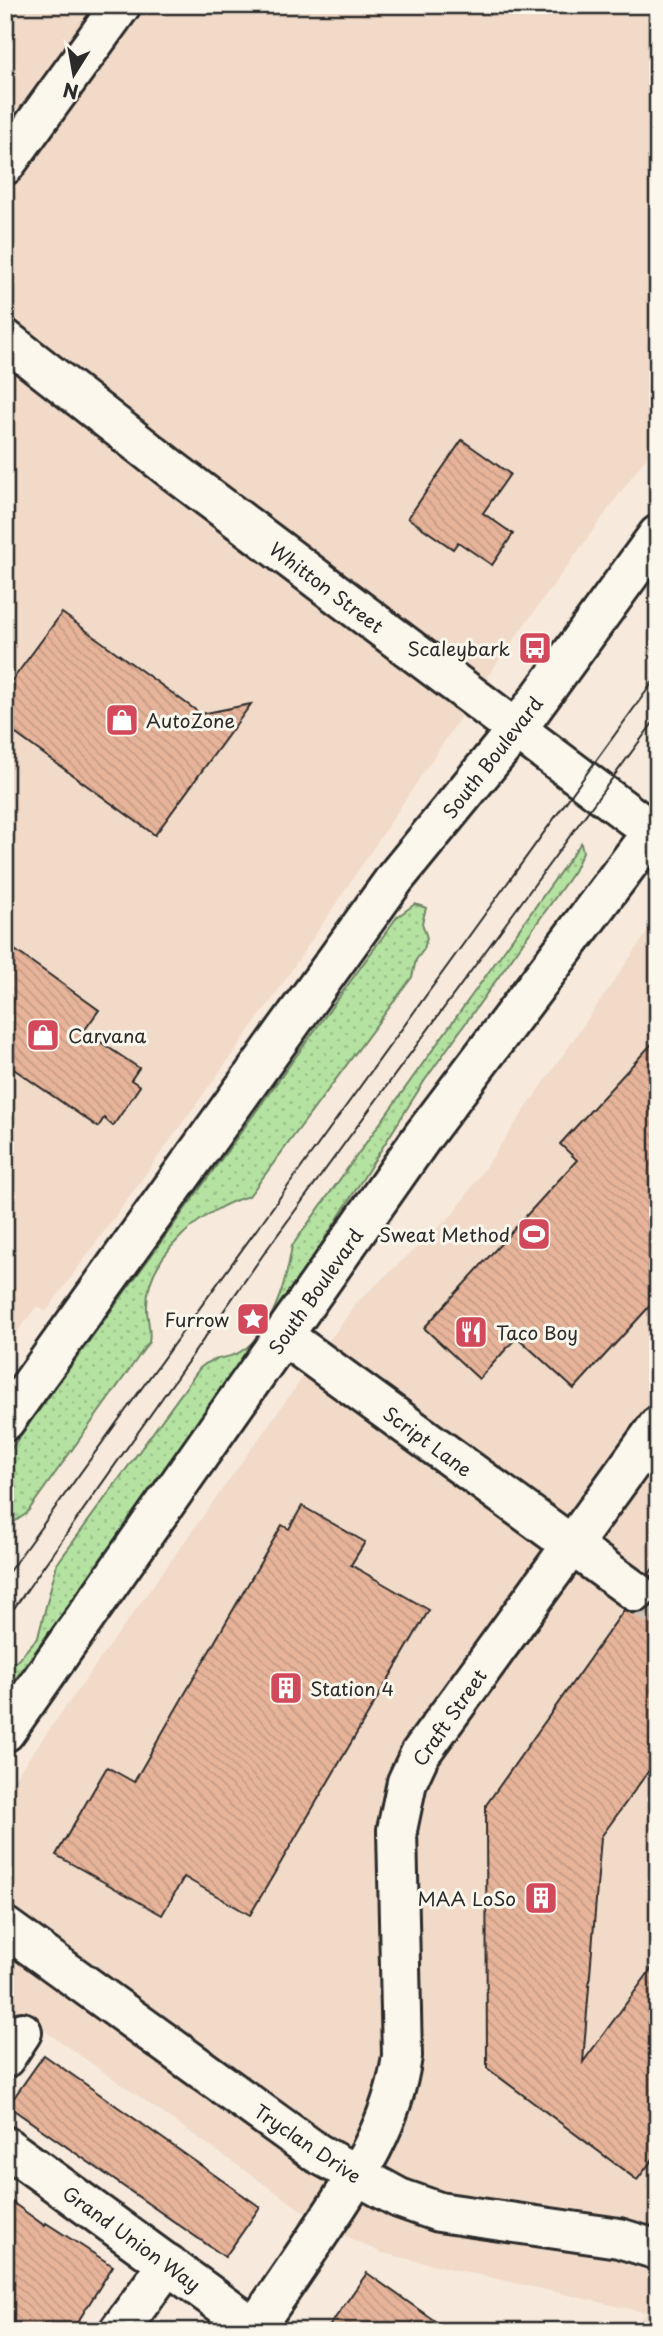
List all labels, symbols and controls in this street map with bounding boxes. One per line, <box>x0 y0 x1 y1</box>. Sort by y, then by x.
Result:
north arrow <box>38 38 108 108</box>
text: N <box>61 76 81 107</box>
street label: Whitton Street <box>264 535 390 639</box>
bus stop icon: Scaleybark <box>516 629 554 667</box>
place label: Scaleybark <box>407 634 510 662</box>
street label: South Boulevard <box>435 690 549 824</box>
shop icon: AutoZone <box>103 701 141 739</box>
place label: AutoZone <box>146 706 235 734</box>
shop icon: Carvana <box>24 1016 62 1054</box>
place label: Carvana <box>68 1021 146 1049</box>
sports icon: Sweat Method <box>515 1215 553 1253</box>
place label: Sweat Method <box>379 1220 510 1248</box>
street label: South Boulevard <box>261 1222 369 1360</box>
place icon: Furrow <box>234 1300 272 1338</box>
place label: Furrow <box>165 1305 229 1333</box>
restaurant icon: Taco Boy <box>452 1313 490 1351</box>
place label: Taco Boy <box>496 1318 578 1346</box>
street label: Script Lane <box>378 1399 478 1483</box>
street label: Craft Street <box>405 1663 493 1771</box>
building icon: Station 4 <box>267 1669 305 1707</box>
place label: Station 4 <box>310 1674 394 1702</box>
building icon: MAA LoSo <box>522 1879 560 1917</box>
place label: MAA LoSo <box>418 1884 516 1912</box>
street label: Tryclan Drive <box>249 2097 367 2189</box>
street label: Grand Union Way <box>57 2178 207 2298</box>

